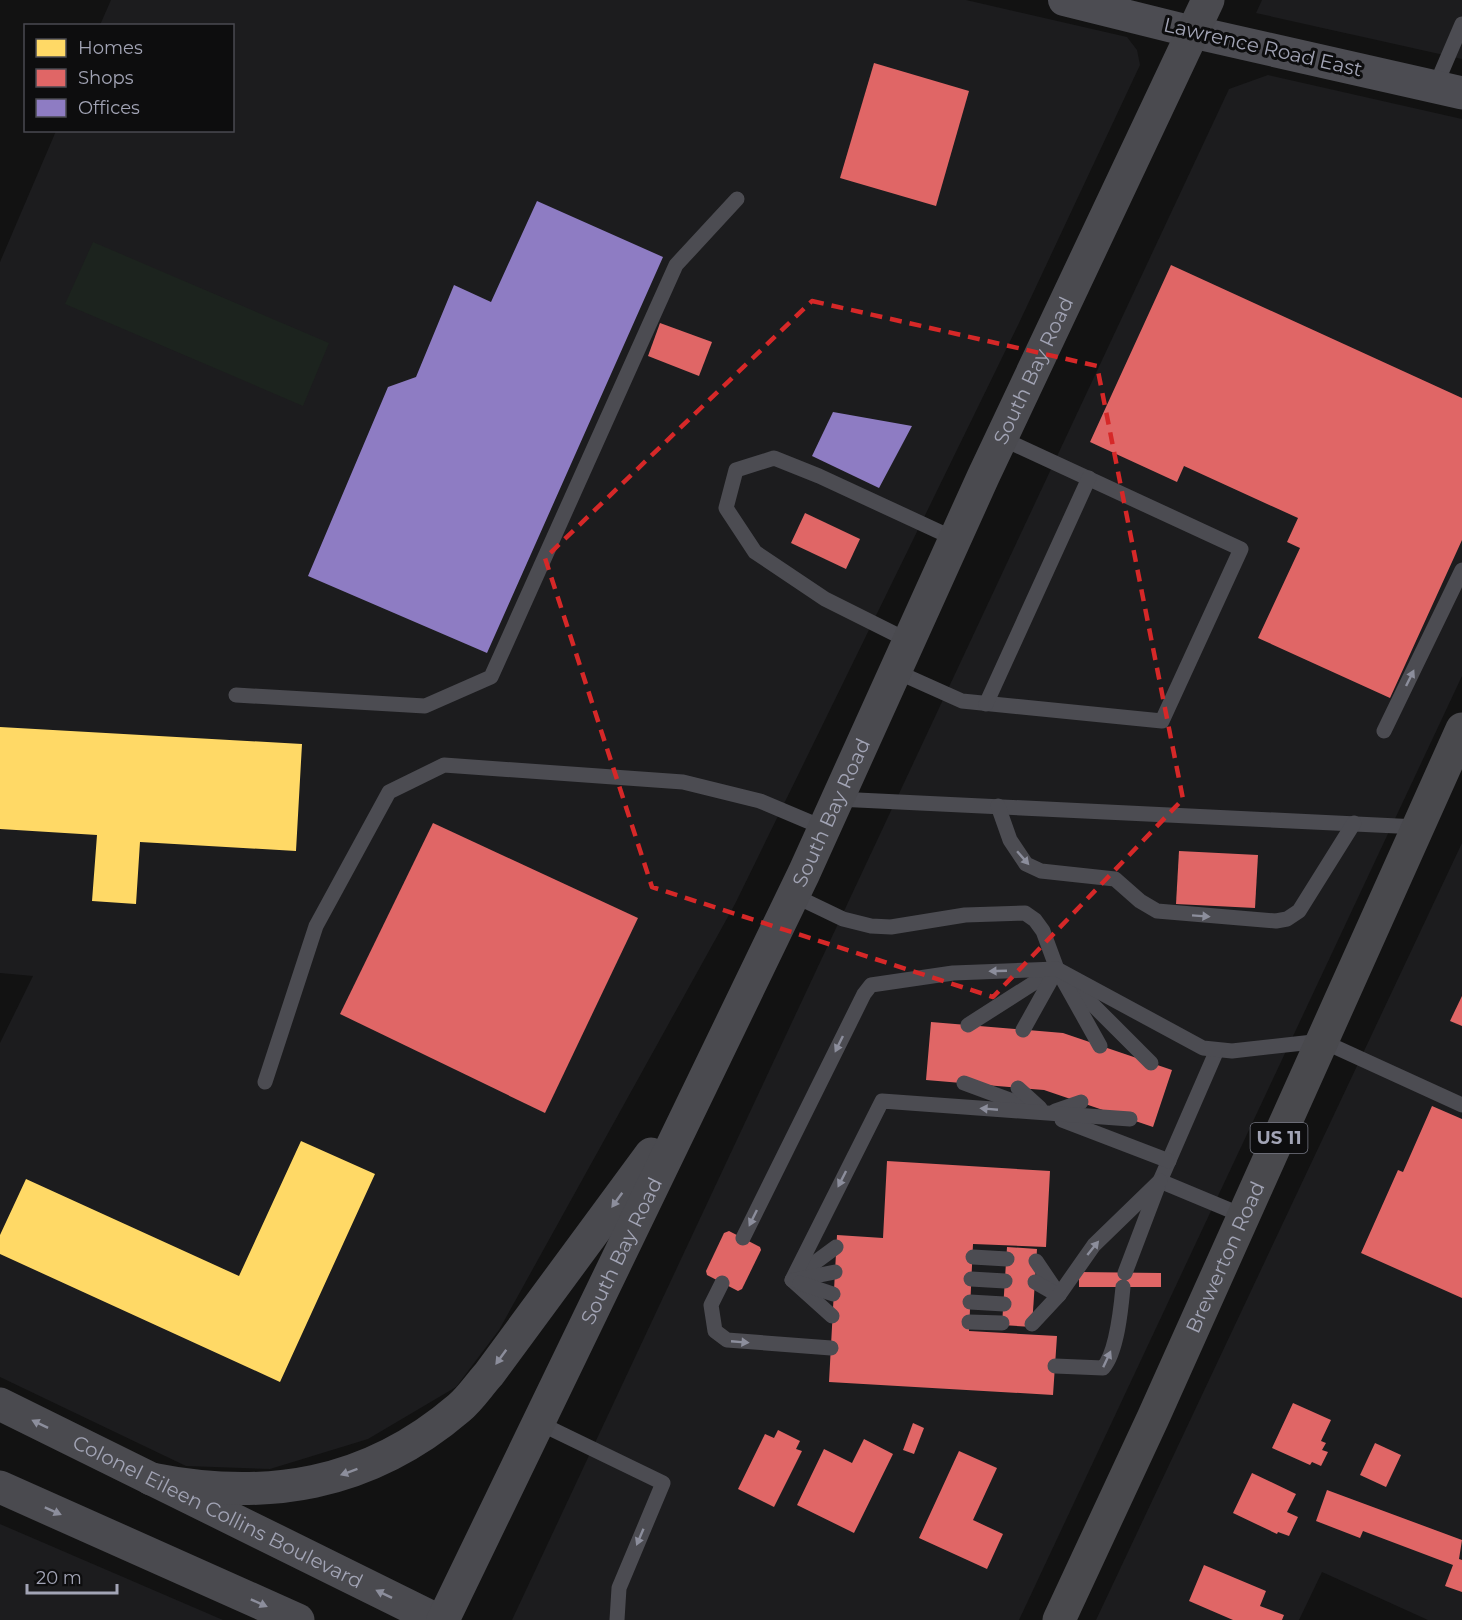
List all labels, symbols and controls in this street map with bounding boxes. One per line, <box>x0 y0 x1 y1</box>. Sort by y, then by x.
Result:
street label: Lawrence Road East <box>1161 12 1365 82</box>
legend <box>24 24 234 132</box>
text: Homes <box>78 37 143 59</box>
text: Shops <box>78 67 134 89</box>
text: Offices <box>78 97 140 119</box>
street label: South Bay Road <box>988 293 1078 448</box>
one-way arrow <box>1405 669 1414 686</box>
street label: South Bay Road <box>787 735 875 891</box>
one-way arrow <box>1017 850 1030 866</box>
one-way arrow <box>1191 911 1210 921</box>
one-way arrow <box>989 967 1008 976</box>
one-way arrow <box>835 1035 844 1052</box>
one-way arrow <box>979 1104 998 1114</box>
road number: US 11 <box>1250 1123 1308 1153</box>
one-way arrow <box>837 1171 847 1188</box>
street label: South Bay Road <box>576 1174 667 1328</box>
street label: Brewerton Road <box>1181 1178 1270 1337</box>
one-way arrow <box>611 1191 623 1207</box>
one-way arrow <box>748 1210 757 1227</box>
one-way arrow <box>1086 1240 1099 1256</box>
one-way arrow <box>731 1337 750 1346</box>
one-way arrow <box>496 1349 508 1364</box>
one-way arrow <box>1102 1350 1112 1368</box>
one-way arrow <box>31 1419 49 1429</box>
street label: Colonel Eileen Collins Boulevard <box>69 1430 367 1593</box>
one-way arrow <box>340 1468 358 1478</box>
one-way arrow <box>45 1506 63 1516</box>
one-way arrow <box>636 1529 645 1546</box>
scale bar <box>27 1557 117 1595</box>
text: 20 m <box>36 1567 82 1589</box>
one-way arrow <box>376 1589 393 1599</box>
one-way arrow <box>251 1598 268 1607</box>

